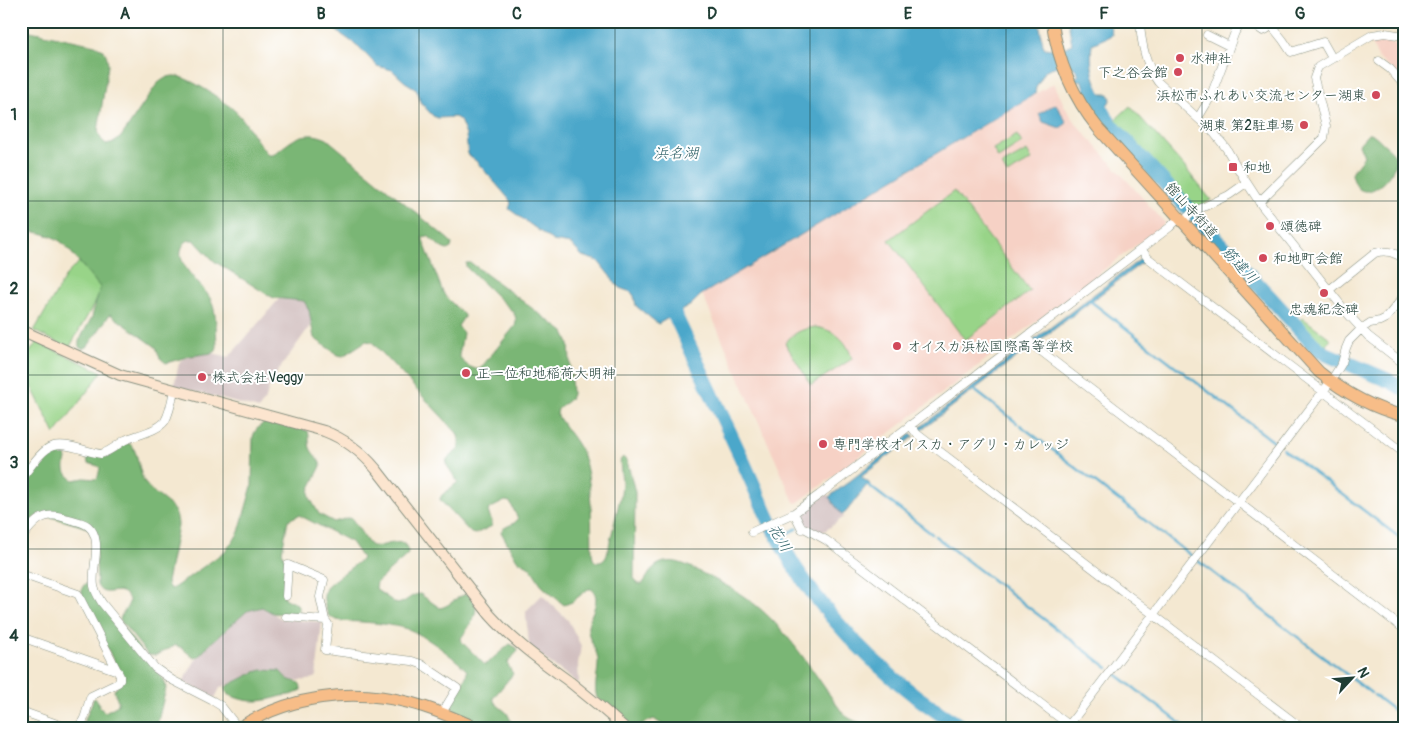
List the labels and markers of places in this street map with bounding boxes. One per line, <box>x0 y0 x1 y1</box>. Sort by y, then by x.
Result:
place label: 水神社 <box>1190 50 1232 67</box>
marker: 水神社 <box>1174 52 1186 64</box>
place label: 下之谷会館 <box>1098 64 1168 81</box>
marker: 下之谷会館 <box>1172 66 1184 78</box>
place label: 浜松市ふれあい交流センター湖東 <box>1157 87 1366 104</box>
marker: 浜松市ふれあい交流センター湖東 <box>1370 89 1382 101</box>
place label: 湖東 第2駐車場 <box>1199 117 1294 134</box>
marker: 湖東 第2駐車場 <box>1298 119 1310 131</box>
place label: 和地 <box>1243 159 1271 176</box>
marker: 和地 <box>1227 161 1239 173</box>
place label: 頌徳碑 <box>1280 218 1322 235</box>
marker: 頌徳碑 <box>1264 220 1276 232</box>
place label: 和地町会館 <box>1273 250 1343 267</box>
marker: 和地町会館 <box>1257 252 1269 264</box>
marker: 忠魂紀念碑 <box>1318 287 1330 299</box>
place label: 忠魂紀念碑 <box>1289 301 1359 318</box>
place label: オイスカ浜松国際高等学校 <box>907 338 1073 355</box>
marker: オイスカ浜松国際高等学校 <box>891 340 903 352</box>
place label: 正一位和地稲荷大明神 <box>476 365 616 382</box>
marker: 正一位和地稲荷大明神 <box>460 367 472 379</box>
place label: 株式会社Veggy <box>212 369 303 386</box>
marker: 株式会社Veggy <box>196 371 208 383</box>
place label: 専門学校オイスカ・アグリ・カレッジ <box>833 436 1069 453</box>
marker: 専門学校オイスカ・アグリ・カレッジ <box>817 438 829 450</box>

